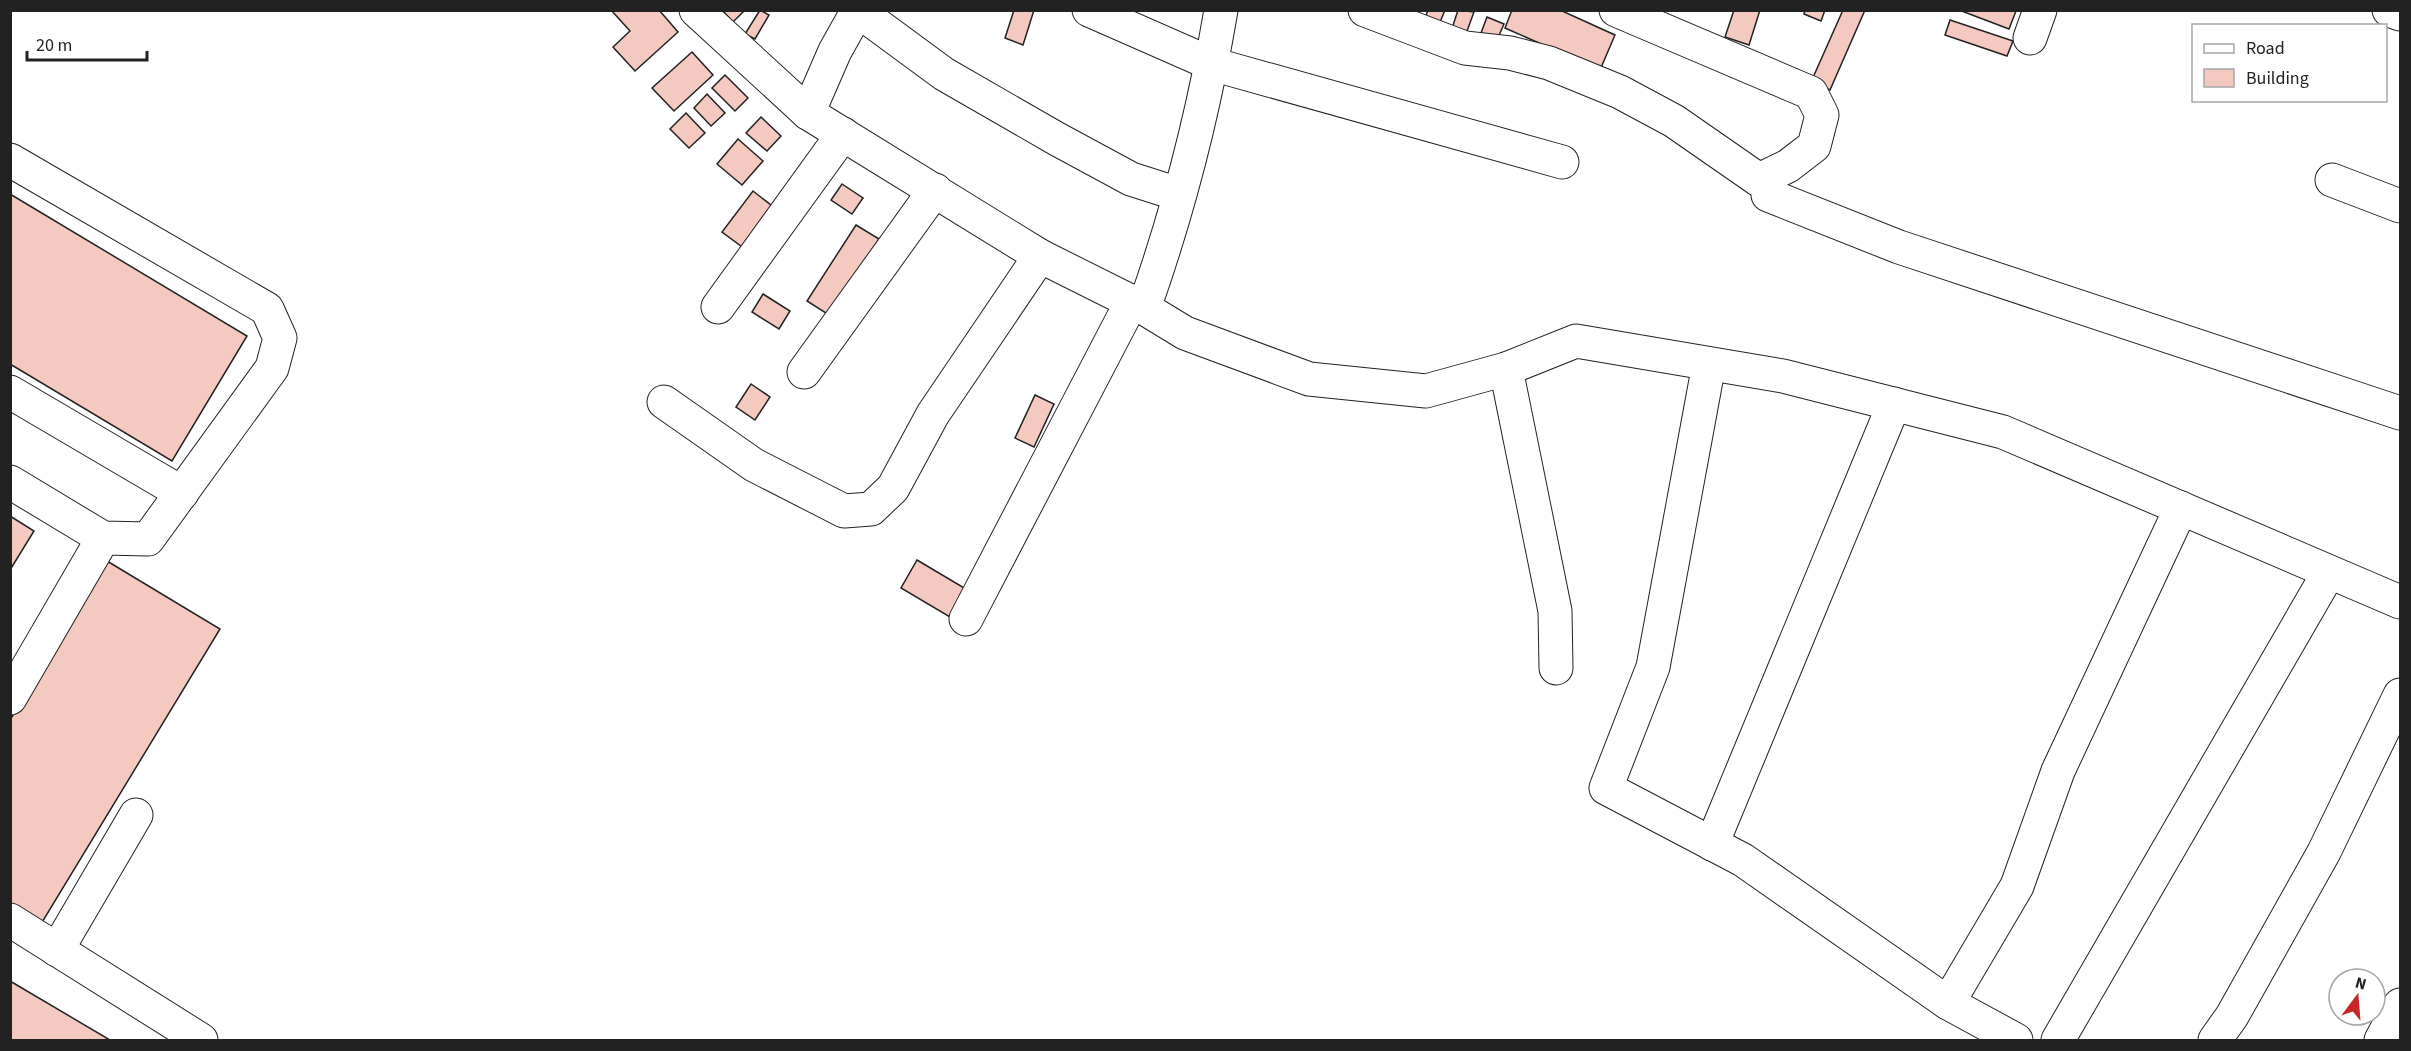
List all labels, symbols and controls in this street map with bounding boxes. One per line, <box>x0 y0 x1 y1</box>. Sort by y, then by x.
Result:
scale bar <box>27 24 147 62</box>
legend <box>2192 24 2387 102</box>
text: 20 m <box>36 33 72 58</box>
text: Road <box>2246 36 2285 61</box>
text: Building <box>2246 66 2309 91</box>
north arrow <box>2327 967 2387 1027</box>
text: N <box>2353 972 2369 996</box>

